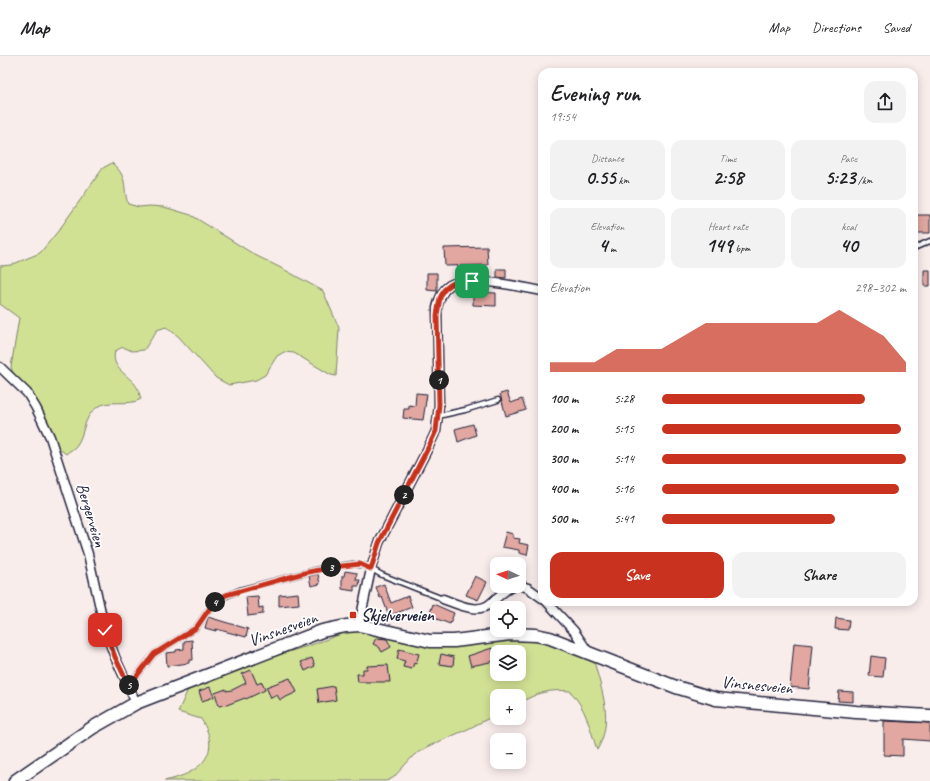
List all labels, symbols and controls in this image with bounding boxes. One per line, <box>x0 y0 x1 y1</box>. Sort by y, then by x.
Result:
text: Map <box>20 16 50 40</box>
text: Map <box>769 19 790 36</box>
text: Directions <box>812 19 861 36</box>
text: Saved <box>883 19 910 36</box>
text: Evening run <box>550 80 640 108</box>
button: share <box>864 81 906 123</box>
text: 19:54 <box>550 109 576 125</box>
text: Distance <box>591 151 624 165</box>
text: Time <box>720 151 736 165</box>
text: Pace <box>840 151 857 165</box>
text: 0.55 <box>585 165 616 190</box>
text: 2:58 <box>713 165 743 190</box>
text: 5:23 <box>825 165 855 190</box>
text: km <box>616 173 629 187</box>
text: /km <box>855 173 873 187</box>
text: Elevation <box>590 219 624 233</box>
text: Heart rate <box>708 219 748 233</box>
text: kcal <box>841 219 856 233</box>
text: 4 <box>598 233 607 258</box>
text: 149 <box>706 233 732 258</box>
text: 40 <box>840 233 858 258</box>
text: m <box>607 241 616 255</box>
text: bpm <box>732 241 750 255</box>
pin <box>455 264 489 298</box>
icon: arrive <box>461 270 483 292</box>
text: Elevation <box>550 280 590 296</box>
text: 298–302 m <box>855 280 906 296</box>
pin: 1 <box>429 370 449 390</box>
text: 1 <box>437 373 441 387</box>
text: 100 m <box>550 391 578 407</box>
text: 5:28 <box>614 391 634 407</box>
text: 200 m <box>550 421 578 437</box>
text: 5:15 <box>614 421 634 437</box>
text: 300 m <box>550 451 578 467</box>
text: 5:14 <box>614 451 634 467</box>
street label: Bergerveien <box>71 481 111 550</box>
text: 400 m <box>550 481 578 497</box>
text: 5:16 <box>614 481 634 497</box>
pin: 2 <box>394 485 414 505</box>
text: 2 <box>402 488 406 502</box>
text: 500 m <box>550 511 578 527</box>
text: 5:41 <box>614 511 634 527</box>
button: Save <box>550 552 724 598</box>
button: Share <box>732 552 906 598</box>
pin: 3 <box>321 557 341 577</box>
north arrow <box>490 557 526 593</box>
map controls <box>490 557 526 769</box>
text: 3 <box>329 560 333 574</box>
pin: 4 <box>205 592 225 612</box>
text: 4 <box>213 595 217 609</box>
button: locate <box>490 601 526 637</box>
place label: Skjelverveien <box>361 605 435 626</box>
street label: Vinsnesveien <box>246 606 321 651</box>
marker: Skjelverveien <box>348 610 358 620</box>
pin <box>88 613 122 647</box>
icon: check <box>94 619 116 641</box>
button: layers <box>490 645 526 681</box>
street label: Vinsnesveien <box>721 671 795 699</box>
pin: 5 <box>119 675 139 695</box>
text: 5 <box>127 678 131 692</box>
button: + <box>490 689 526 725</box>
button: − <box>490 733 526 769</box>

